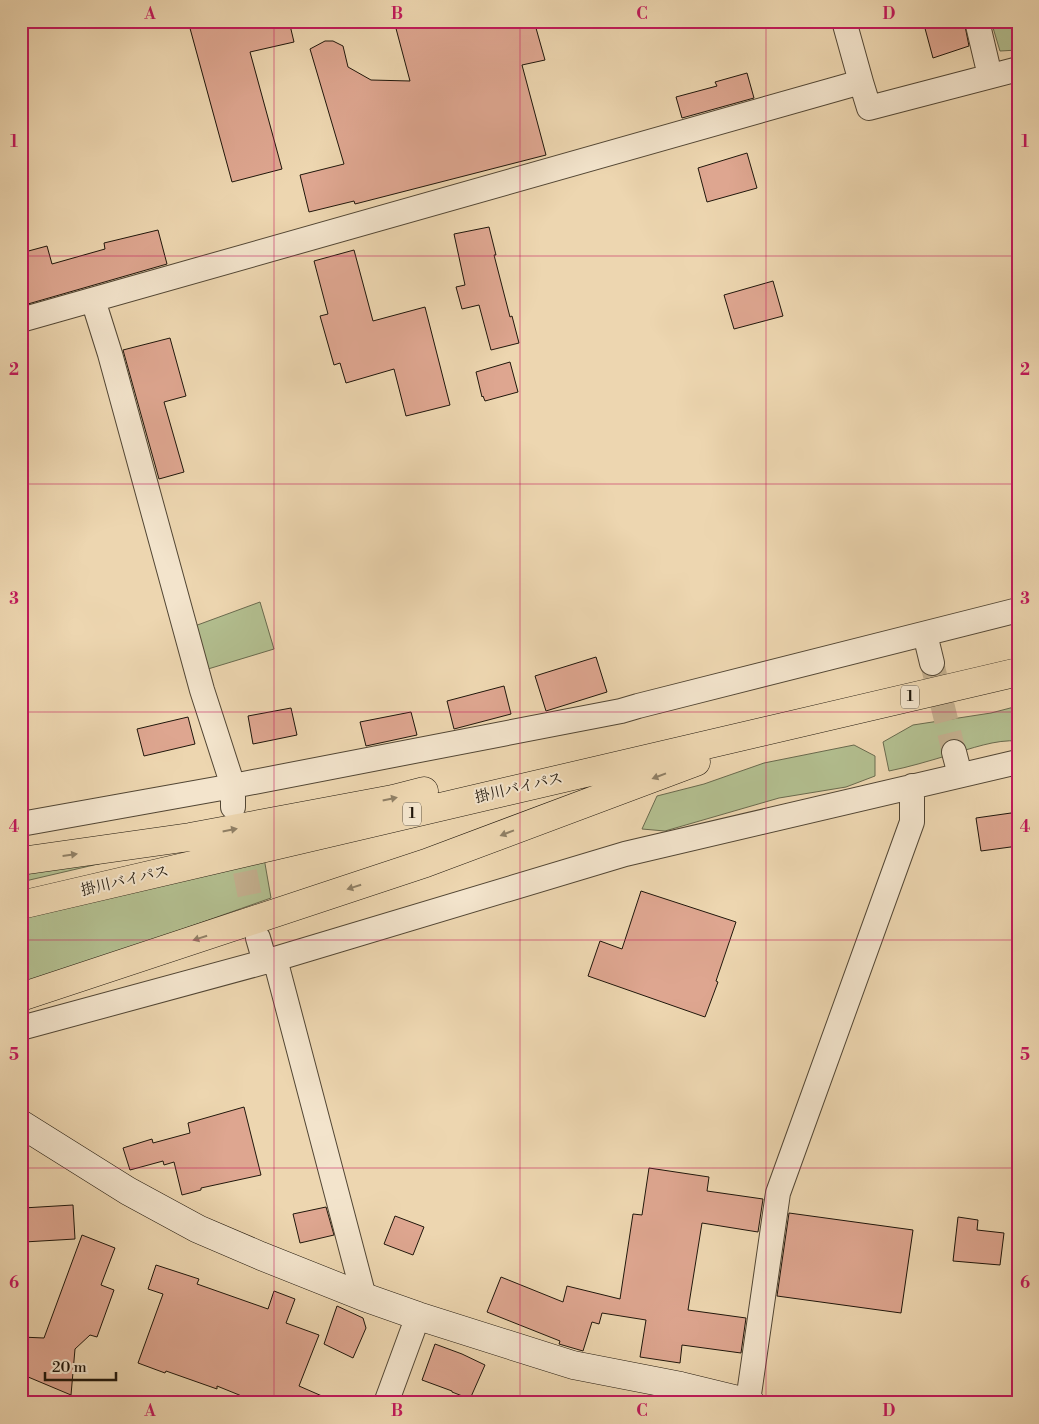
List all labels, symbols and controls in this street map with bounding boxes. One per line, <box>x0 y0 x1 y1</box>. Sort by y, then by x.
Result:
text: A <box>143 4 156 24</box>
text: B <box>391 4 403 24</box>
text: C <box>636 4 648 24</box>
text: D <box>883 4 896 24</box>
text: 1 <box>10 132 18 152</box>
text: 1 <box>1021 132 1029 152</box>
text: 2 <box>9 360 19 380</box>
text: 2 <box>1020 360 1030 380</box>
text: 3 <box>9 589 19 609</box>
text: 3 <box>1020 589 1030 609</box>
road number: 1 <box>901 686 919 709</box>
street label: 掛川バイパス <box>473 769 565 807</box>
one-way arrow <box>651 772 666 780</box>
one-way arrow <box>382 795 397 803</box>
road number: 1 <box>403 802 421 826</box>
text: 4 <box>9 817 20 837</box>
text: 4 <box>1020 817 1031 837</box>
one-way arrow <box>222 825 238 833</box>
one-way arrow <box>499 829 514 837</box>
one-way arrow <box>62 850 78 858</box>
street label: 掛川バイパス <box>79 862 171 900</box>
one-way arrow <box>346 883 361 891</box>
one-way arrow <box>192 935 207 942</box>
text: 5 <box>9 1045 19 1065</box>
text: 5 <box>1020 1045 1030 1065</box>
text: 6 <box>9 1273 19 1293</box>
text: 6 <box>1020 1273 1030 1293</box>
scale bar <box>45 1349 116 1381</box>
text: 20 m <box>52 1358 87 1377</box>
text: A <box>143 1401 156 1421</box>
text: B <box>391 1401 403 1421</box>
text: C <box>636 1401 648 1421</box>
text: D <box>883 1401 896 1421</box>

